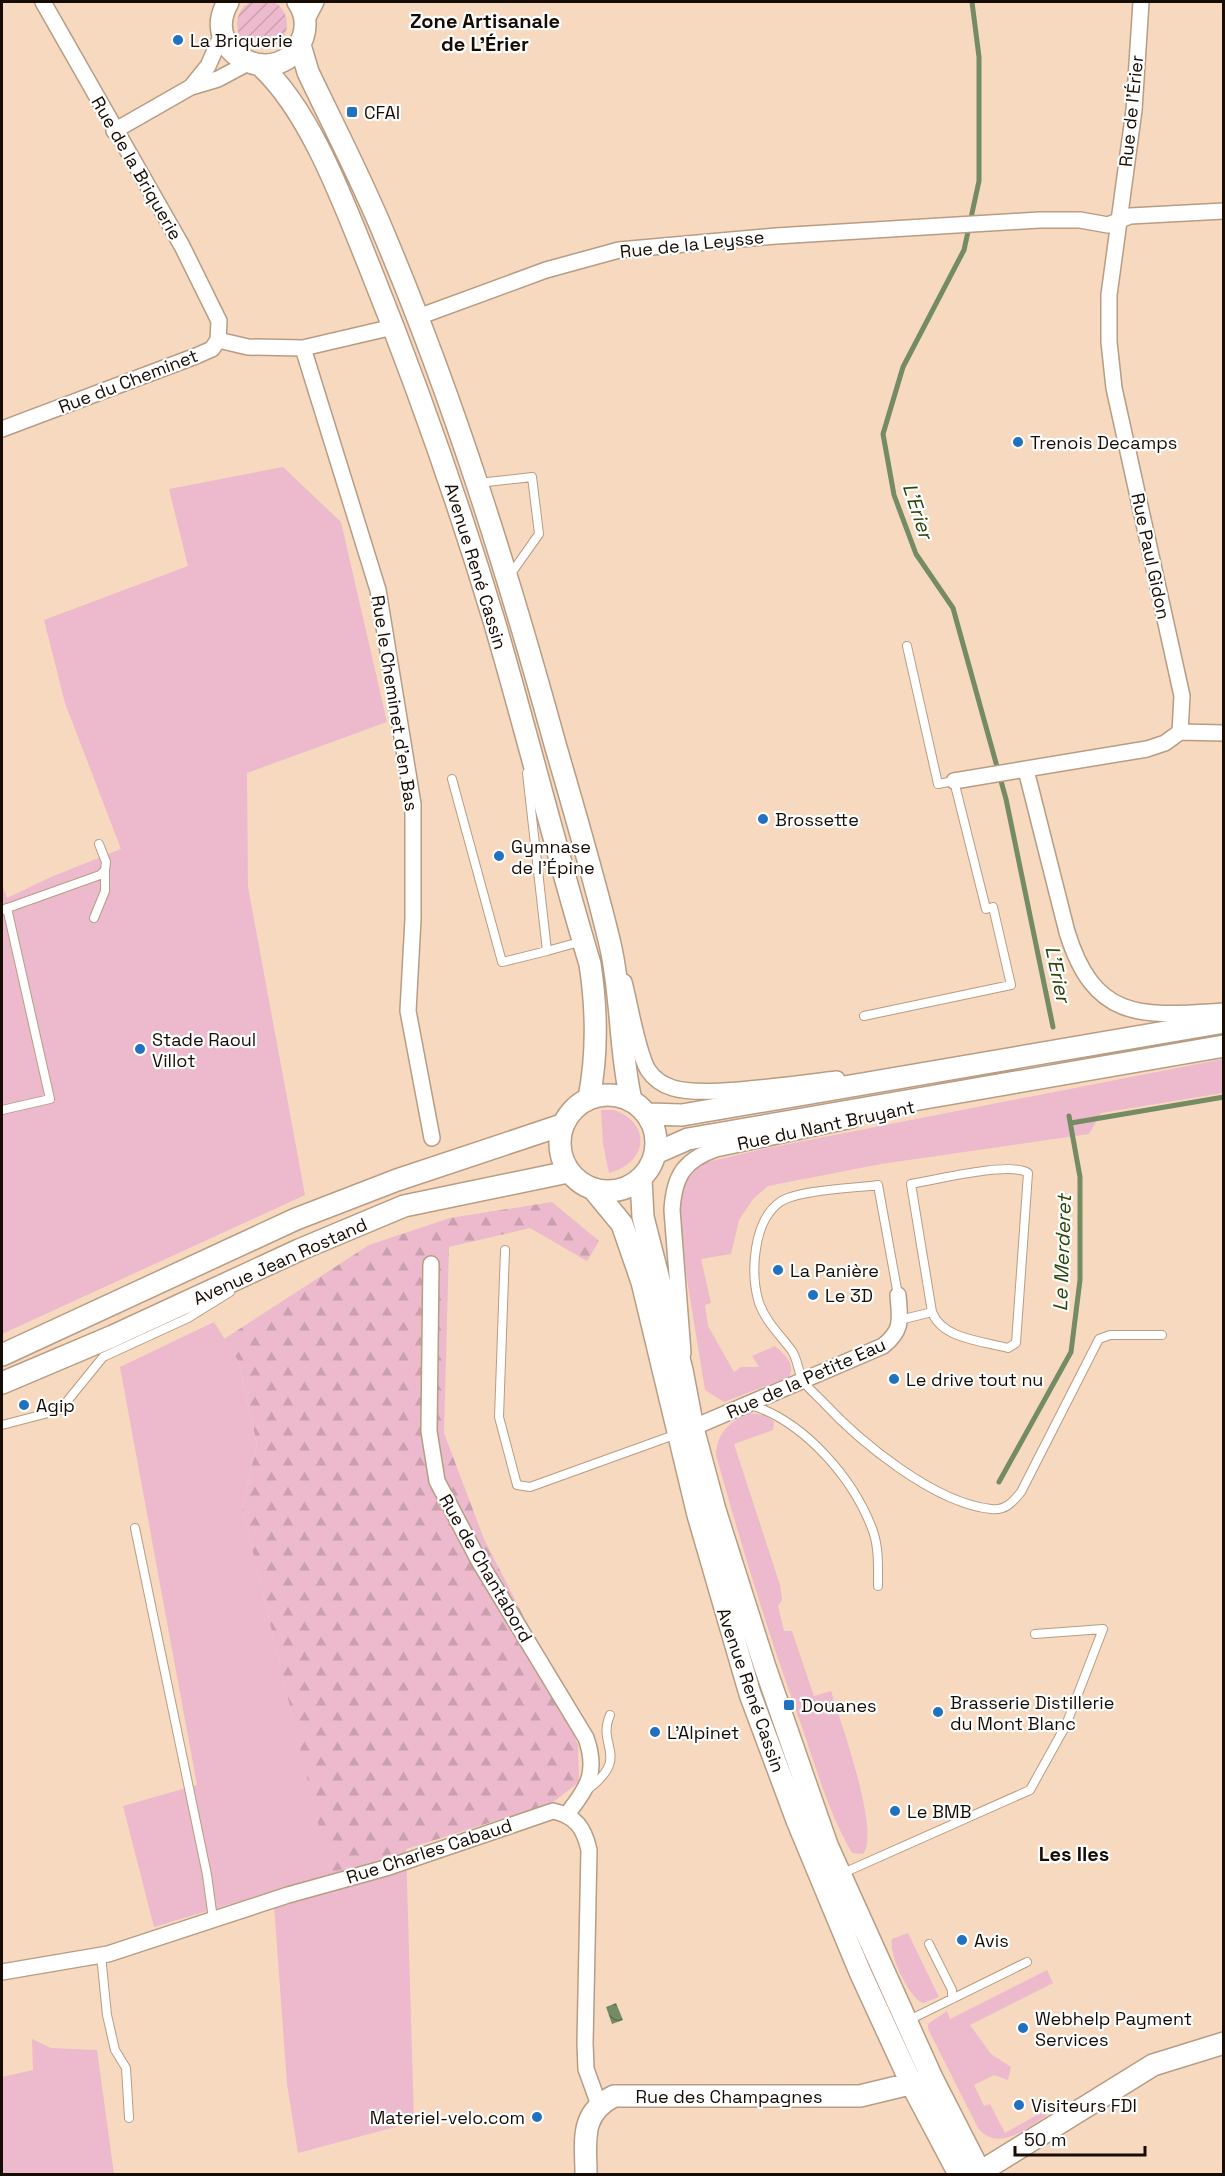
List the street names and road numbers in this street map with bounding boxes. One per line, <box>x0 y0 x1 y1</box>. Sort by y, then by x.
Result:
street label: Rue de l'Érier <box>1114 54 1148 168</box>
street label: Rue de la Briquerie <box>87 92 187 244</box>
street label: Rue de la Leysse <box>619 225 765 263</box>
street label: Rue du Cheminet <box>55 344 201 418</box>
street label: Avenue René Cassin <box>440 480 512 652</box>
street label: Rue Paul Gidon <box>1126 491 1176 621</box>
street label: Rue le Cheminet d'en Bas <box>367 593 423 813</box>
street label: Rue du Nant Bruyant <box>735 1095 917 1155</box>
street label: Avenue Jean Rostand <box>189 1212 371 1310</box>
street label: Rue de la Petite Eau <box>723 1333 889 1423</box>
street label: Rue de Chantabord <box>434 1490 538 1646</box>
street label: Avenue René Cassin <box>712 1605 790 1775</box>
street label: Rue Charles Cabaud <box>343 1813 515 1889</box>
street label: Rue des Champagnes <box>636 2085 822 2108</box>

